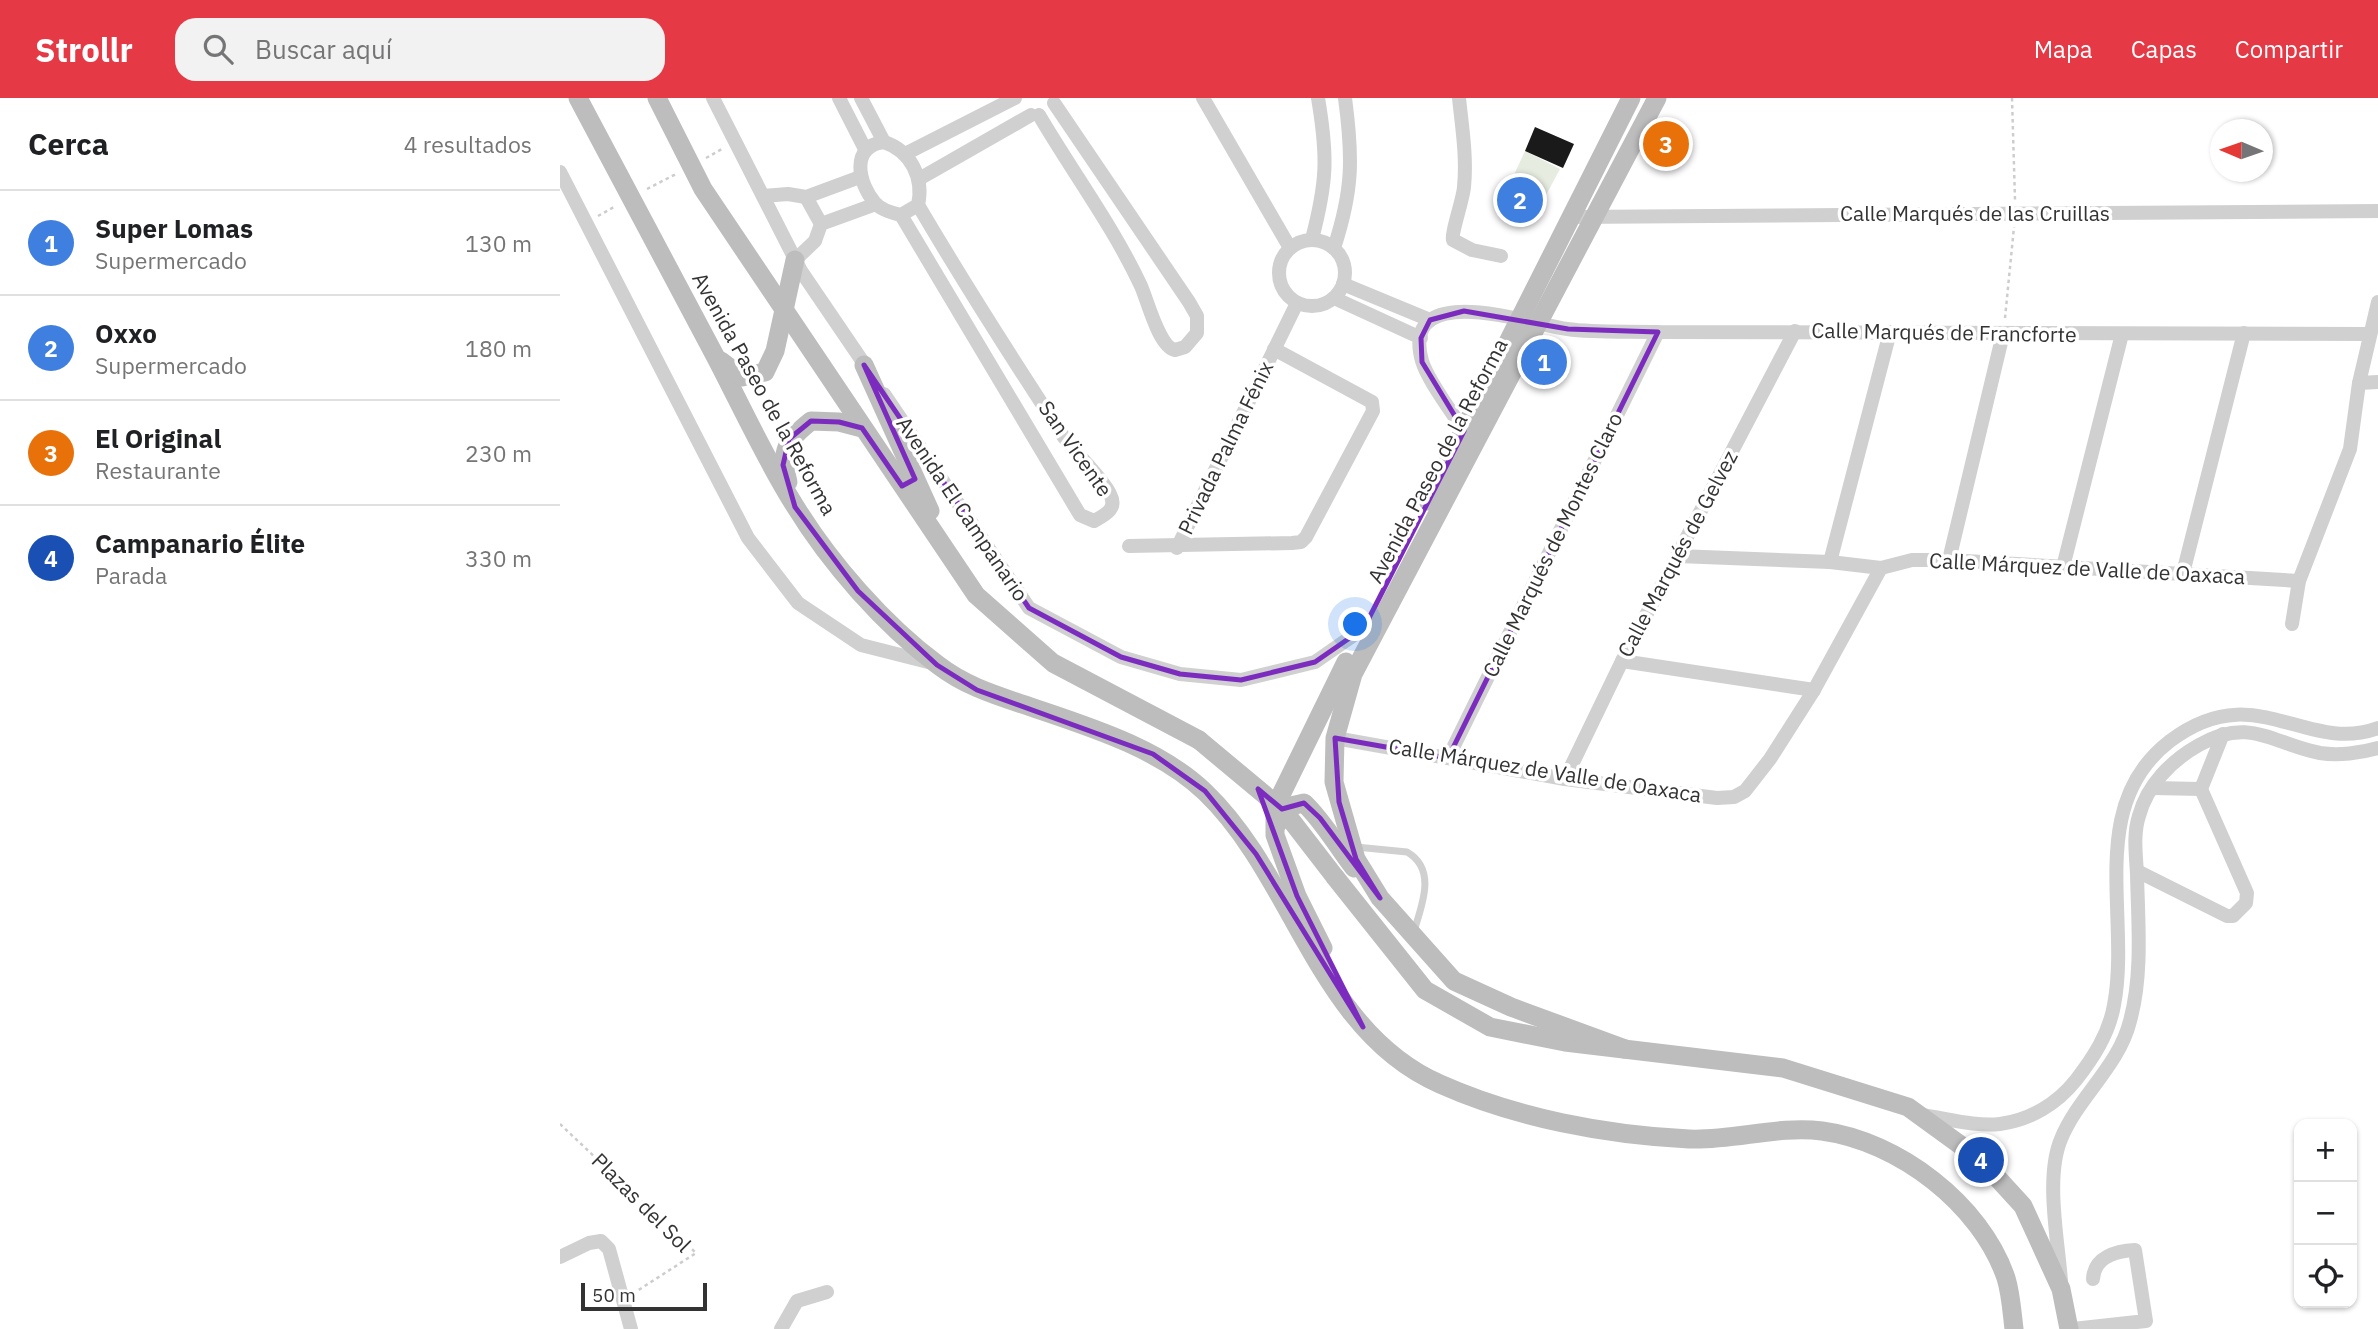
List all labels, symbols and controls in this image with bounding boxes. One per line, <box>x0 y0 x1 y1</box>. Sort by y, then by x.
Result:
search box <box>175 18 665 81</box>
text: Strollr <box>35 28 133 71</box>
icon: search <box>199 30 237 68</box>
text: Buscar aquí <box>255 32 392 66</box>
text: Mapa <box>2034 33 2093 65</box>
text: Capas <box>2131 33 2197 65</box>
text: Compartir <box>2235 33 2343 65</box>
pin: 3 <box>1643 118 1689 170</box>
north arrow <box>2210 119 2273 182</box>
text: Cerca <box>28 124 109 163</box>
text: 4 resultados <box>404 129 532 159</box>
pin: 2 <box>1497 174 1543 226</box>
street label: Calle Marqués de las Cruillas <box>1840 199 2110 227</box>
text: Super Lomas <box>95 211 253 245</box>
text: 1 <box>44 228 58 258</box>
text: 130 m <box>465 228 532 258</box>
text: Supermercado <box>95 245 247 275</box>
street label: Avenida Paseo de la Reforma <box>686 267 843 520</box>
text: Oxxo <box>95 316 157 350</box>
street label: Calle Marqués de Francforte <box>1811 316 2077 348</box>
text: 2 <box>44 333 58 363</box>
text: 180 m <box>465 333 532 363</box>
street label: Avenida Paseo de la Reforma <box>1361 333 1514 588</box>
pin: 1 <box>1521 336 1567 388</box>
text: Supermercado <box>95 350 247 380</box>
street label: Privada Palma Fénix <box>1171 356 1279 539</box>
street label: San Vicente <box>1032 395 1119 502</box>
street label: Calle Marqués de Montes Claro <box>1476 407 1629 682</box>
street label: Avenida El Campanario <box>891 411 1035 606</box>
text: El Original <box>95 421 221 455</box>
text: 3 <box>44 438 58 468</box>
text: 230 m <box>465 438 532 468</box>
street label: Calle Marqués de Gelvez <box>1611 445 1744 662</box>
text: Restaurante <box>95 455 221 485</box>
text: Campanario Élite <box>95 526 305 560</box>
text: 4 <box>44 543 58 573</box>
text: 330 m <box>465 543 532 573</box>
street label: Calle Márquez de Valle de Oaxaca <box>1928 546 2246 590</box>
text: Parada <box>95 560 167 590</box>
your location <box>1338 607 1372 641</box>
street label: Calle Márquez de Valle de Oaxaca <box>1387 731 1704 809</box>
map controls <box>2294 1119 2357 1308</box>
button: + <box>2294 1119 2357 1182</box>
pin: 4 <box>1958 1134 2004 1186</box>
street label: Plazas del Sol <box>586 1146 698 1258</box>
button: − <box>2294 1182 2357 1245</box>
button: locate <box>2294 1245 2357 1308</box>
scale bar <box>581 1280 707 1312</box>
text: 50 m <box>592 1283 636 1307</box>

